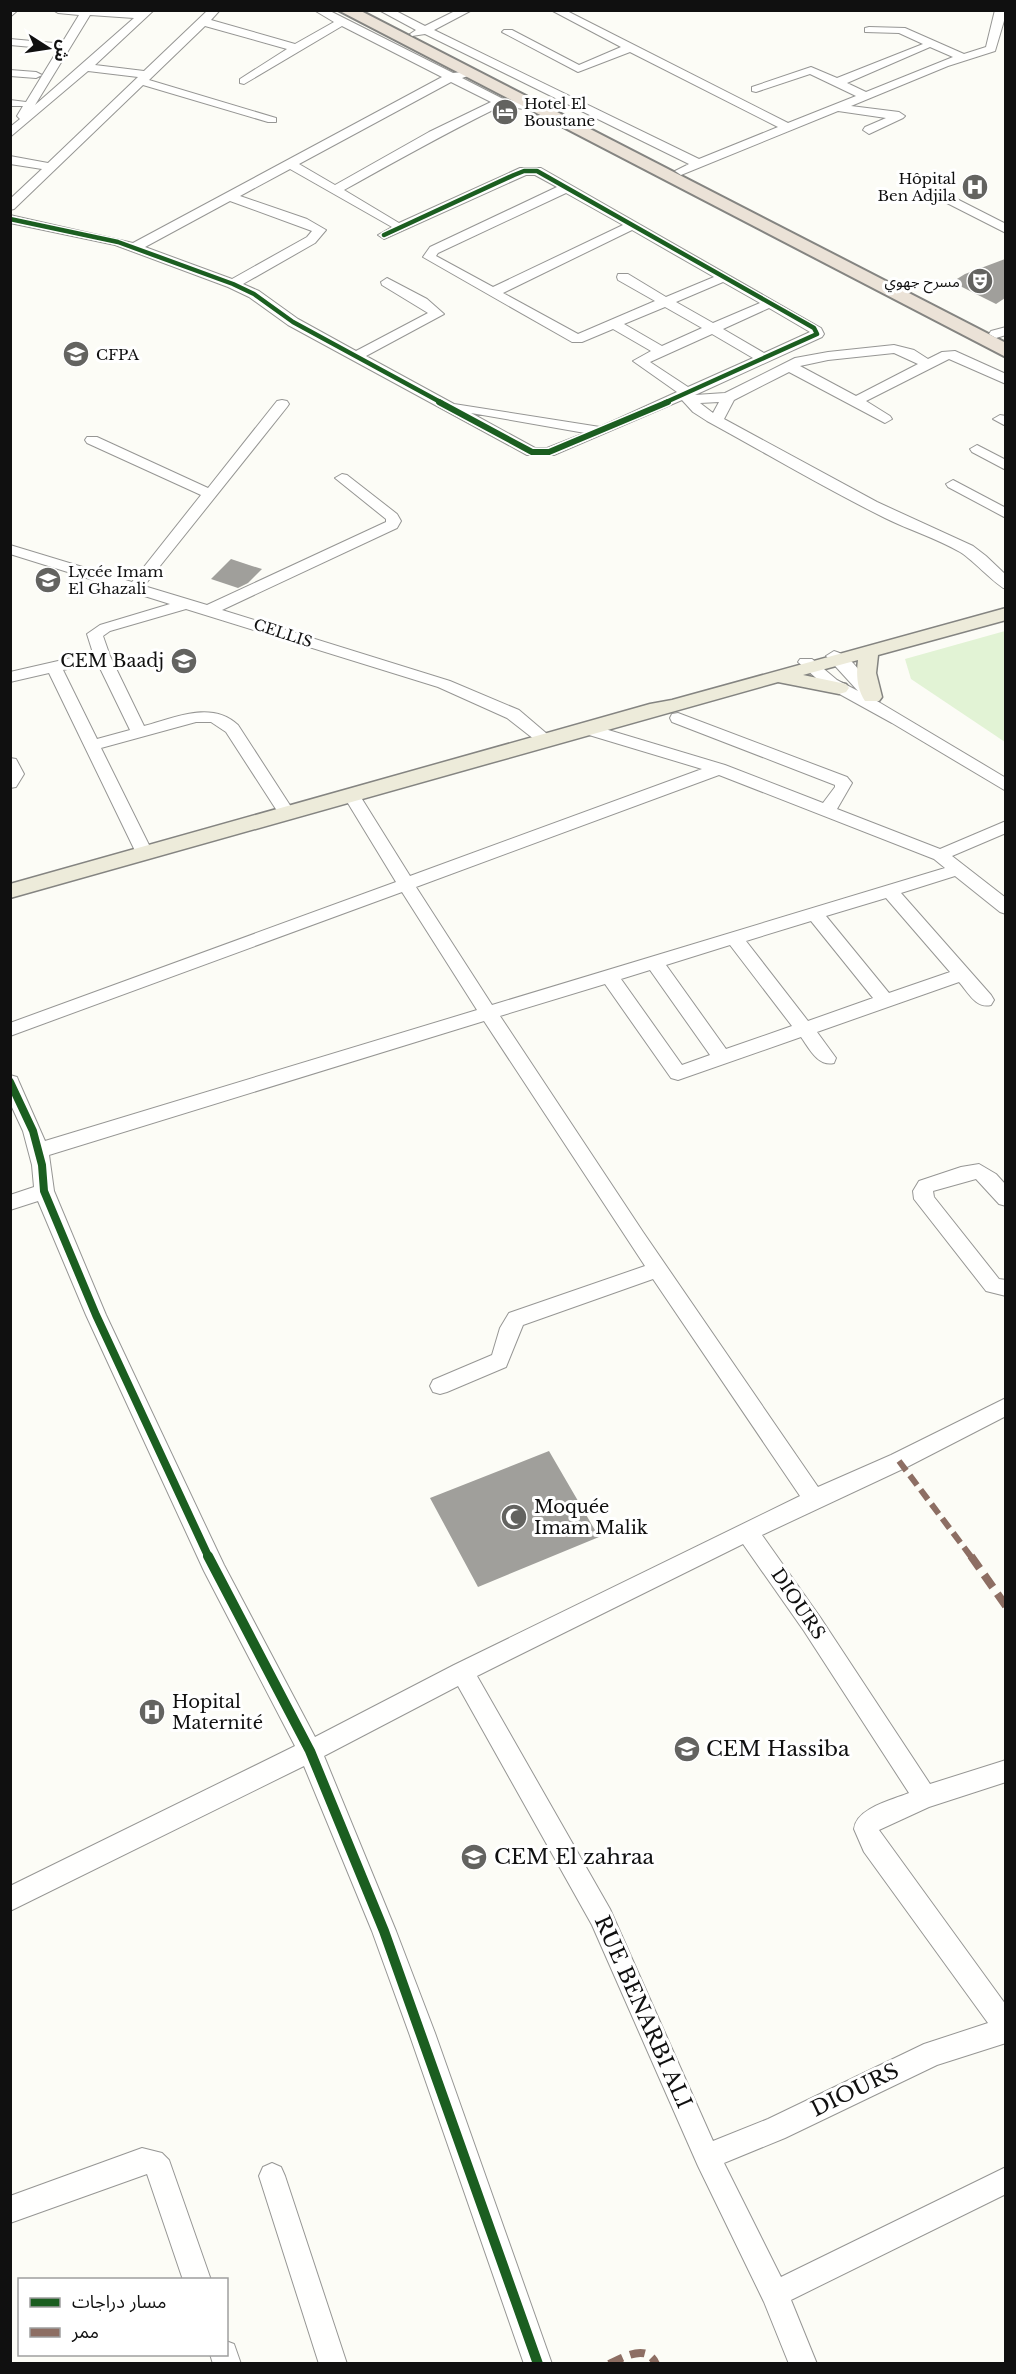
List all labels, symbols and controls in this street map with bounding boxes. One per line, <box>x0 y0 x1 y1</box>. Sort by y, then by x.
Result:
north arrow <box>18 18 78 78</box>
text: ش <box>51 38 75 64</box>
place label: Hotel El Boustane <box>524 94 595 130</box>
hotel icon: Hotel El Boustane <box>490 97 520 127</box>
place label: Hôpital Ben Adjila <box>878 169 957 205</box>
hospital icon: Hôpital Ben Adjila <box>960 172 990 202</box>
theatre icon: مسرح جهوي <box>965 266 995 296</box>
place label: مسرح جهوي <box>885 272 960 294</box>
school or university icon: CFPA <box>61 339 91 369</box>
place label: CFPA <box>96 345 140 364</box>
place label: Lycée Imam El Ghazali <box>68 562 163 598</box>
school or university icon: Lycée Imam El Ghazali <box>33 565 63 595</box>
street label: CELLIS <box>251 615 315 651</box>
school or university icon: CEM Baadj <box>169 646 199 676</box>
place label: CEM Baadj <box>60 650 164 672</box>
place label: Moquée Imam Malik <box>534 1496 648 1539</box>
mosque icon: Moquée Imam Malik <box>499 1502 529 1532</box>
street label: DIOURS <box>766 1564 830 1644</box>
place label: Hopital Maternité <box>172 1691 263 1734</box>
hospital icon: Hopital Maternité <box>137 1697 167 1727</box>
school or university icon: CEM Hassiba <box>672 1734 702 1764</box>
place label: CEM Hassiba <box>706 1736 850 1762</box>
school or university icon: CEM El zahraa <box>459 1842 489 1872</box>
place label: CEM El zahraa <box>494 1844 655 1870</box>
street label: RUE BENARBI ALI <box>589 1912 697 2112</box>
street label: DIOURS <box>807 2058 903 2122</box>
legend <box>18 2278 228 2356</box>
text: مسار دراجات <box>72 2291 167 2313</box>
text: ممر <box>71 2321 99 2343</box>

